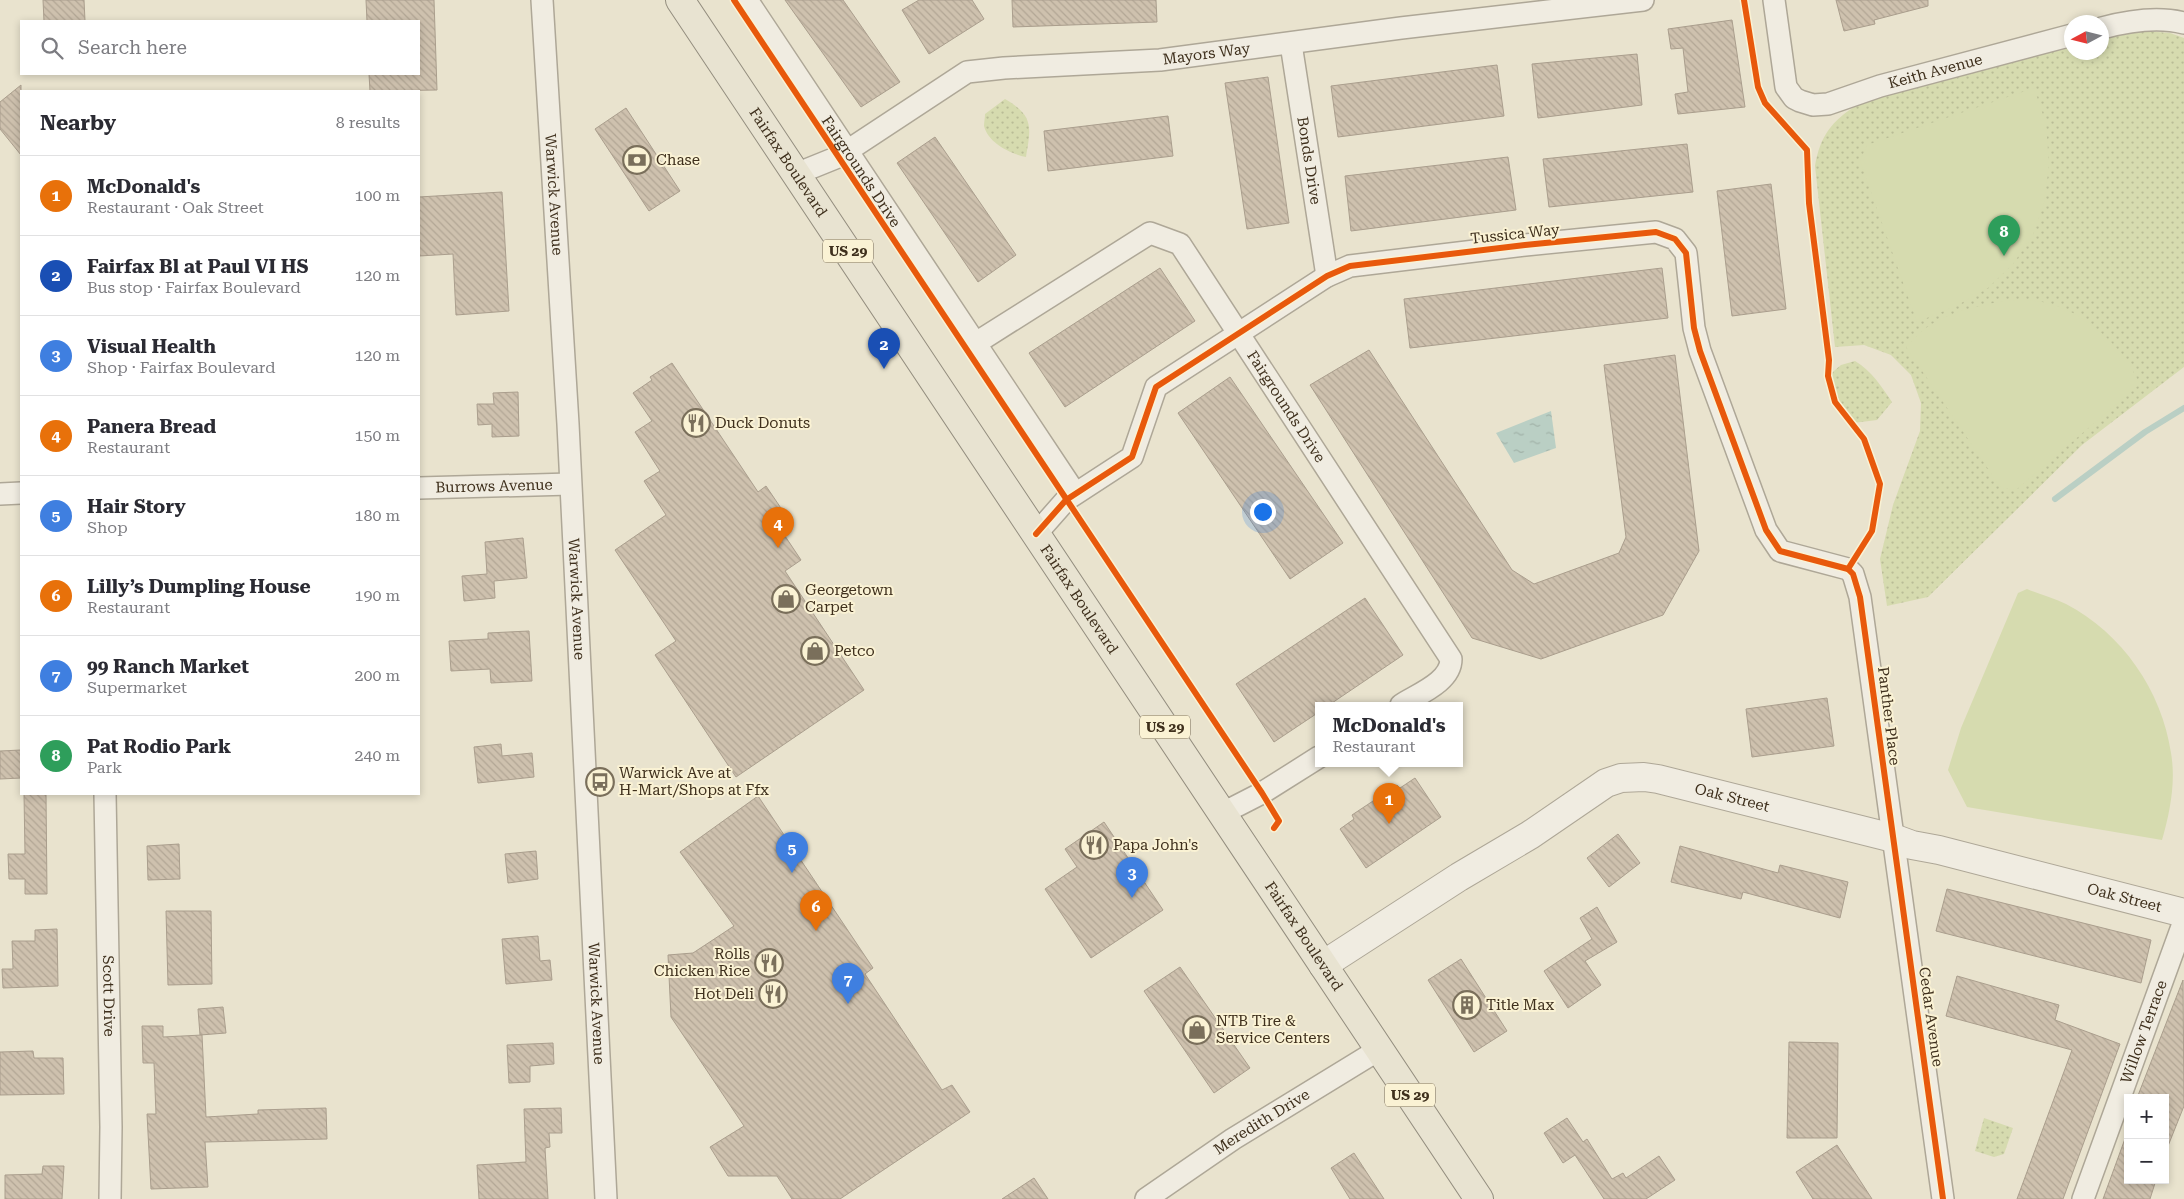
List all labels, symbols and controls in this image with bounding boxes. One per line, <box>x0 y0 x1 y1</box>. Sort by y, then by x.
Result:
north arrow <box>2064 15 2109 60</box>
search box <box>20 20 420 75</box>
icon: search <box>38 34 66 62</box>
text: Search here <box>78 36 187 59</box>
street label: Mayors Way <box>1162 39 1251 69</box>
street label: Keith Avenue <box>1886 50 1984 92</box>
street label: Fairfax Boulevard <box>745 104 831 221</box>
text: Nearby <box>40 111 116 135</box>
text: 8 results <box>336 113 400 132</box>
street label: Fairgrounds Drive <box>818 113 905 231</box>
street label: Bonds Drive <box>1293 115 1325 206</box>
street label: Warwick Avenue <box>541 133 567 256</box>
bank icon: Chase <box>622 145 652 175</box>
place label: Chase <box>656 151 700 169</box>
text: McDonald's <box>87 175 200 198</box>
text: 1 <box>52 186 60 205</box>
text: 100 m <box>354 186 400 205</box>
text: Restaurant · Oak Street <box>87 198 264 217</box>
pin: 8 <box>1988 215 2020 256</box>
street label: Tussica Way <box>1469 220 1561 248</box>
road number: US 29 <box>823 240 873 262</box>
text: Fairfax Bl at Paul VI HS <box>87 255 308 278</box>
text: 2 <box>52 266 60 285</box>
text: 120 m <box>354 266 400 285</box>
text: Bus stop · Fairfax Boulevard <box>87 278 301 297</box>
pin: 2 <box>868 328 900 369</box>
text: Visual Health <box>87 335 216 358</box>
text: 3 <box>52 346 60 365</box>
text: 120 m <box>354 346 400 365</box>
street label: Fairgrounds Drive <box>1243 347 1329 466</box>
text: Shop · Fairfax Boulevard <box>87 358 276 377</box>
restaurant icon: Duck Donuts <box>681 408 711 438</box>
place label: Duck Donuts <box>715 414 810 432</box>
text: Panera Bread <box>87 415 216 438</box>
text: 4 <box>52 426 60 445</box>
text: 150 m <box>354 426 400 445</box>
text: Restaurant <box>87 438 170 457</box>
street label: Burrows Avenue <box>435 475 553 497</box>
text: Hair Story <box>87 495 186 518</box>
your location <box>1250 499 1276 525</box>
text: 5 <box>52 506 60 525</box>
text: 180 m <box>354 506 400 525</box>
pin: 4 <box>762 507 794 548</box>
text: Shop <box>87 518 128 537</box>
street label: Warwick Avenue <box>565 538 589 660</box>
street label: Fairfax Boulevard <box>1036 541 1122 657</box>
text: Lilly’s Dumpling House <box>87 575 311 598</box>
place label: Georgetown Carpet <box>805 581 894 616</box>
shop icon: Georgetown Carpet <box>771 584 801 614</box>
text: 6 <box>52 586 60 605</box>
text: 190 m <box>354 586 400 605</box>
text: Restaurant <box>87 598 170 617</box>
shop icon: Petco <box>800 636 830 666</box>
place label: Petco <box>834 642 875 660</box>
text: 99 Ranch Market <box>87 655 249 678</box>
text: 7 <box>52 666 60 685</box>
text: 200 m <box>354 666 400 685</box>
street label: Panther Place <box>1874 666 1904 766</box>
text: Supermarket <box>87 678 187 697</box>
popup <box>1315 702 1463 767</box>
text: McDonald's <box>1332 714 1446 737</box>
road number: US 29 <box>1140 716 1190 739</box>
text: Pat Rodio Park <box>87 735 231 758</box>
text: Restaurant <box>1332 737 1416 756</box>
text: 8 <box>52 746 60 765</box>
text: 240 m <box>354 746 400 765</box>
text: Park <box>87 758 122 777</box>
place label: Warwick Ave at H-Mart/Shops at Ffx <box>619 764 769 799</box>
bus stop icon: Warwick Ave at H-Mart/Shops at Ffx <box>585 767 615 797</box>
street label: Oak Street <box>1693 780 1772 816</box>
pin: 1 <box>1373 783 1405 824</box>
restaurant icon: Papa John's <box>1079 830 1109 860</box>
pin: 5 <box>776 832 808 873</box>
place label: Papa John's <box>1113 836 1198 854</box>
pin: 3 <box>1116 857 1148 898</box>
street label: Fairfax Boulevard <box>1261 878 1347 995</box>
street label: Oak Street <box>2085 879 2164 916</box>
pin: 6 <box>800 890 832 931</box>
street label: Warwick Avenue <box>584 942 608 1065</box>
place label: Rolls Chicken Rice <box>654 945 750 980</box>
restaurant icon: Rolls Chicken Rice <box>754 948 784 978</box>
street label: Scott Drive <box>99 955 118 1037</box>
pin: 7 <box>832 963 864 1004</box>
street label: Cedar Avenue <box>1915 966 1947 1068</box>
street label: Willow Terrace <box>2117 978 2171 1086</box>
restaurant icon: Hot Deli <box>758 979 788 1009</box>
place label: Hot Deli <box>694 985 754 1003</box>
building icon: Title Max <box>1452 990 1482 1020</box>
place label: Title Max <box>1486 996 1555 1014</box>
place label: NTB Tire & Service Centers <box>1216 1012 1330 1047</box>
shop icon: NTB Tire & Service Centers <box>1182 1015 1212 1045</box>
road number: US 29 <box>1385 1084 1435 1106</box>
street label: Meredith Drive <box>1210 1085 1313 1159</box>
map controls <box>2124 1094 2169 1184</box>
button: + <box>2124 1094 2169 1139</box>
button: − <box>2124 1139 2169 1184</box>

